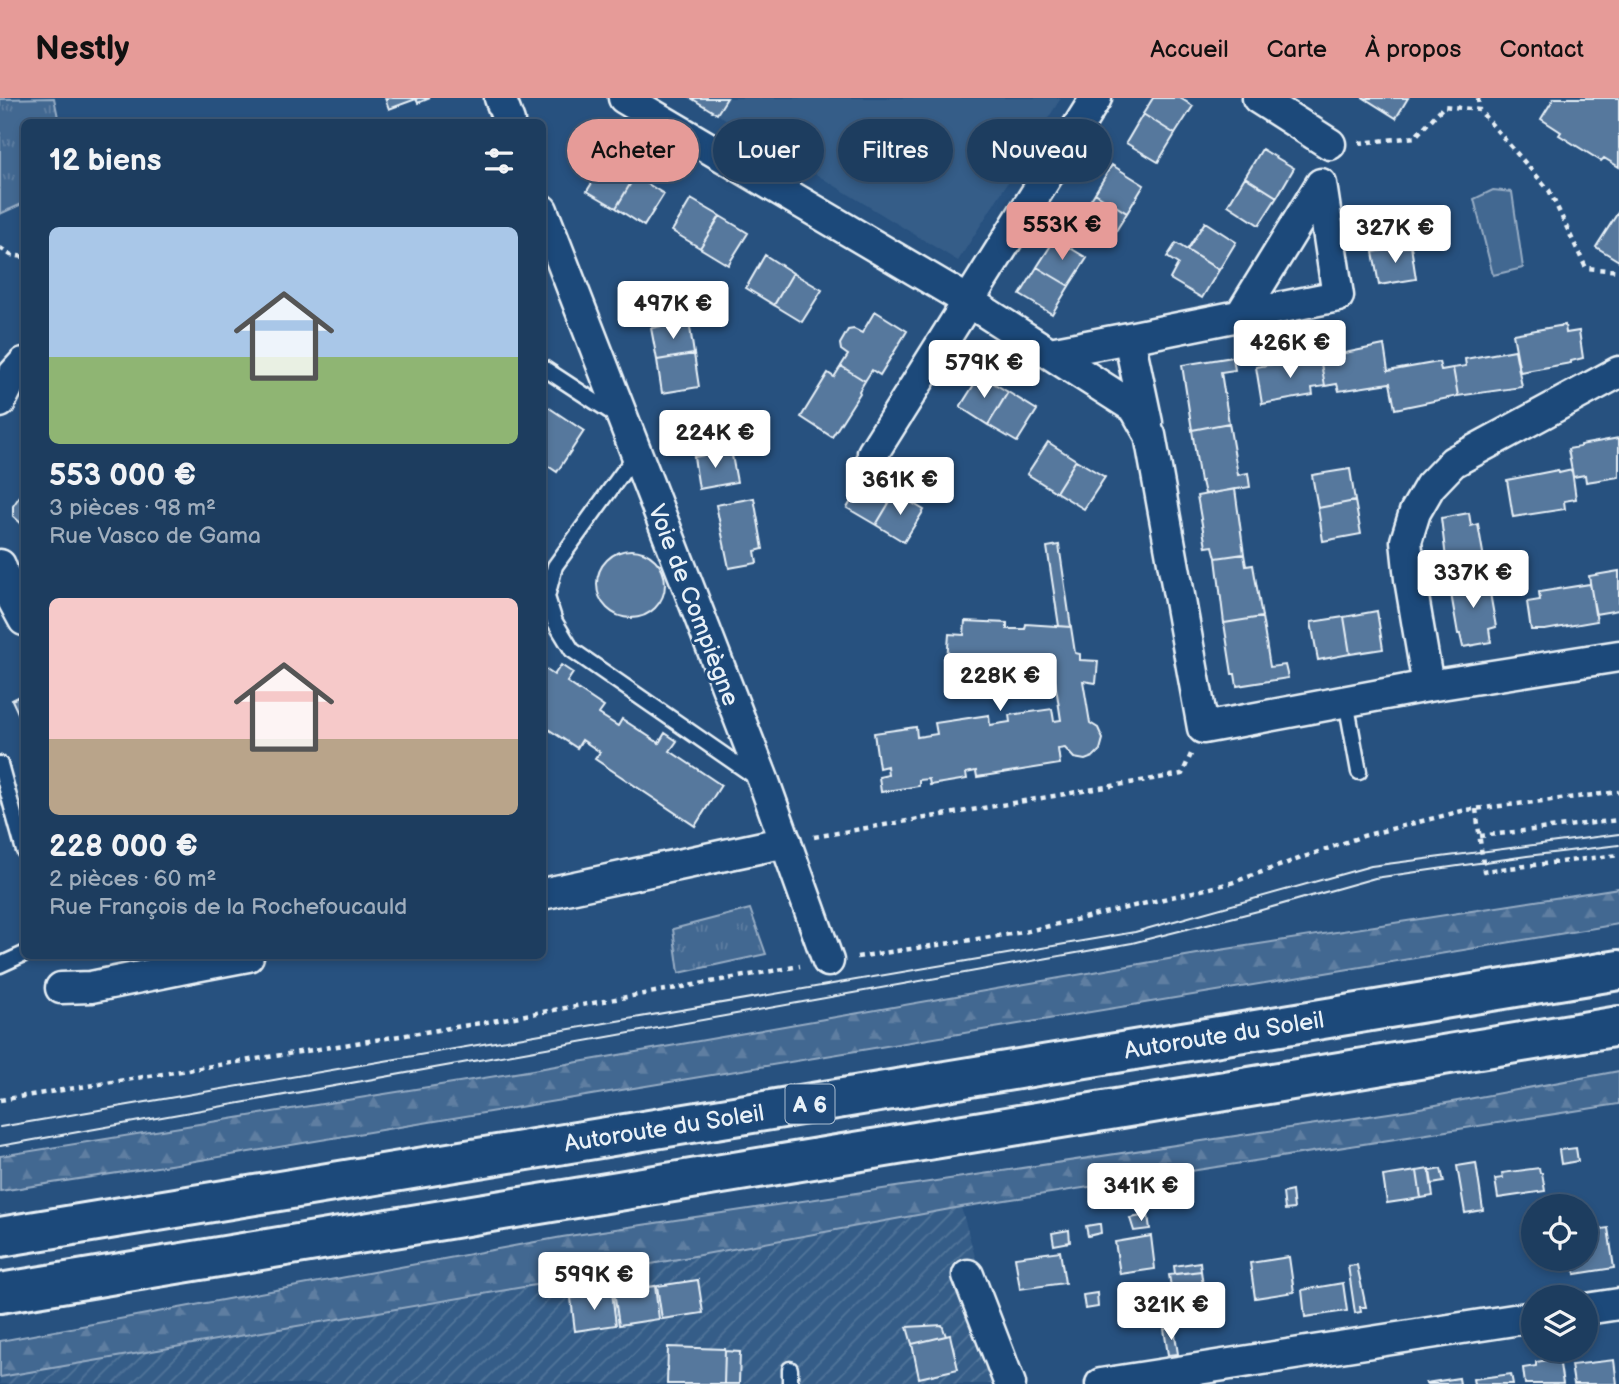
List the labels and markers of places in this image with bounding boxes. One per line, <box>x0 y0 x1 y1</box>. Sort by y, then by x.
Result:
pin: 553K € <box>1005 202 1119 262</box>
pin: 327K € <box>1338 206 1452 265</box>
pin: 497K € <box>616 282 730 341</box>
pin: 426K € <box>1233 320 1347 380</box>
pin: 579K € <box>927 341 1041 400</box>
pin: 224K € <box>658 410 772 470</box>
pin: 361K € <box>843 458 957 517</box>
pin: 337K € <box>1416 550 1530 610</box>
pin: 228K € <box>943 654 1057 713</box>
pin: 341K € <box>1084 1164 1198 1223</box>
pin: 599K € <box>537 1252 651 1312</box>
pin: 321K € <box>1114 1282 1228 1342</box>

